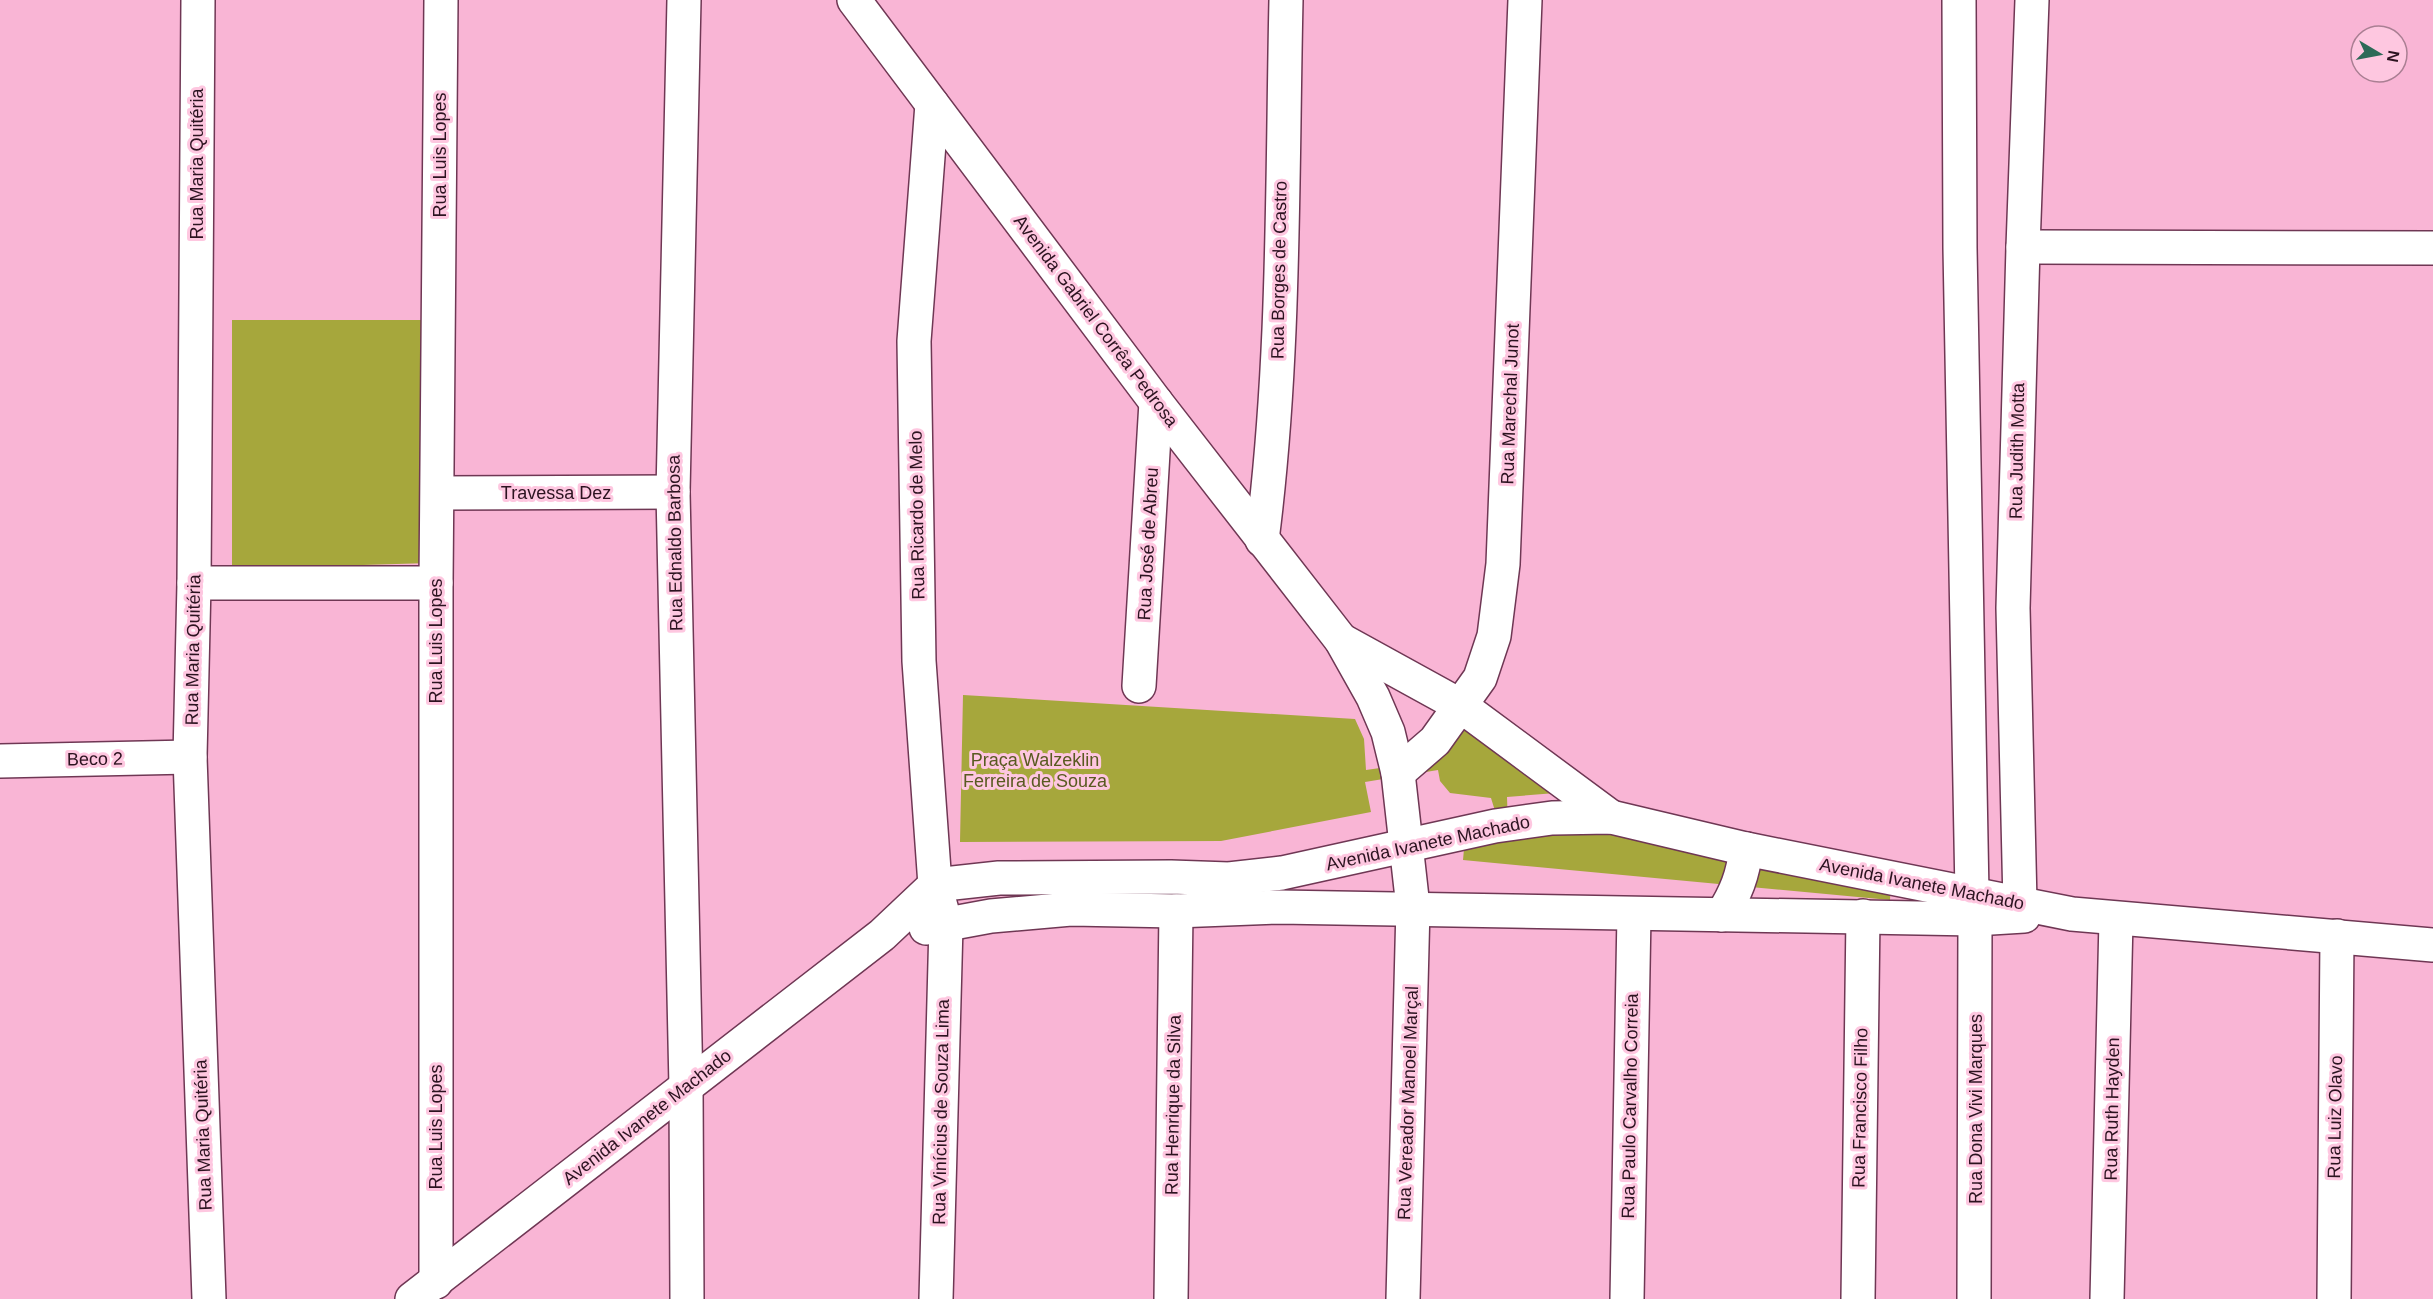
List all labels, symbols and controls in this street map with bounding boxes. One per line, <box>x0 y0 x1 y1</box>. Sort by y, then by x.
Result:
north arrow <box>2349 24 2409 84</box>
text: N <box>2384 49 2403 64</box>
street label: Rua Maria Quitéria <box>187 87 207 240</box>
street label: Rua Luis Lopes <box>430 92 450 218</box>
street label: Rua Borges de Castro <box>1267 181 1291 359</box>
street label: Avenida Gabriel Corrêa Pedrosa <box>1010 211 1183 432</box>
street label: Rua Marechal Junot <box>1497 323 1523 485</box>
street label: Rua Judith Motta <box>2006 382 2028 519</box>
street label: Rua Ricardo de Melo <box>906 430 928 600</box>
street label: Rua Ednaldo Barbosa <box>663 454 687 631</box>
street label: Rua José de Abreu <box>1134 467 1162 621</box>
street label: Travessa Dez <box>501 483 611 503</box>
street label: Rua Maria Quitéria <box>182 573 204 726</box>
street label: Rua Luis Lopes <box>426 578 446 704</box>
street label: Beco 2 <box>67 749 123 769</box>
park label: Praça Walzeklin Ferreira de Souza <box>963 750 1108 791</box>
street label: Avenida Ivanete Machado <box>1324 812 1532 874</box>
street label: Avenida Ivanete Machado <box>1818 854 2026 914</box>
street label: Rua Vereador Manoel Marçal <box>1394 986 1422 1220</box>
street label: Rua Paulo Carvalho Correia <box>1618 992 1642 1219</box>
street label: Rua Vinícius de Souza Lima <box>929 998 953 1225</box>
street label: Rua Henrique da Silva <box>1161 1014 1185 1195</box>
street label: Rua Dona Vivi Marques <box>1966 1014 1986 1204</box>
street label: Rua Francisco Filho <box>1849 1028 1871 1188</box>
street label: Rua Ruth Hayden <box>2101 1037 2123 1181</box>
street label: Avenida Ivanete Machado <box>559 1045 735 1189</box>
street label: Rua Luiz Olavo <box>2324 1055 2346 1179</box>
street label: Rua Maria Quitéria <box>190 1058 216 1211</box>
street label: Rua Luis Lopes <box>426 1064 446 1190</box>

